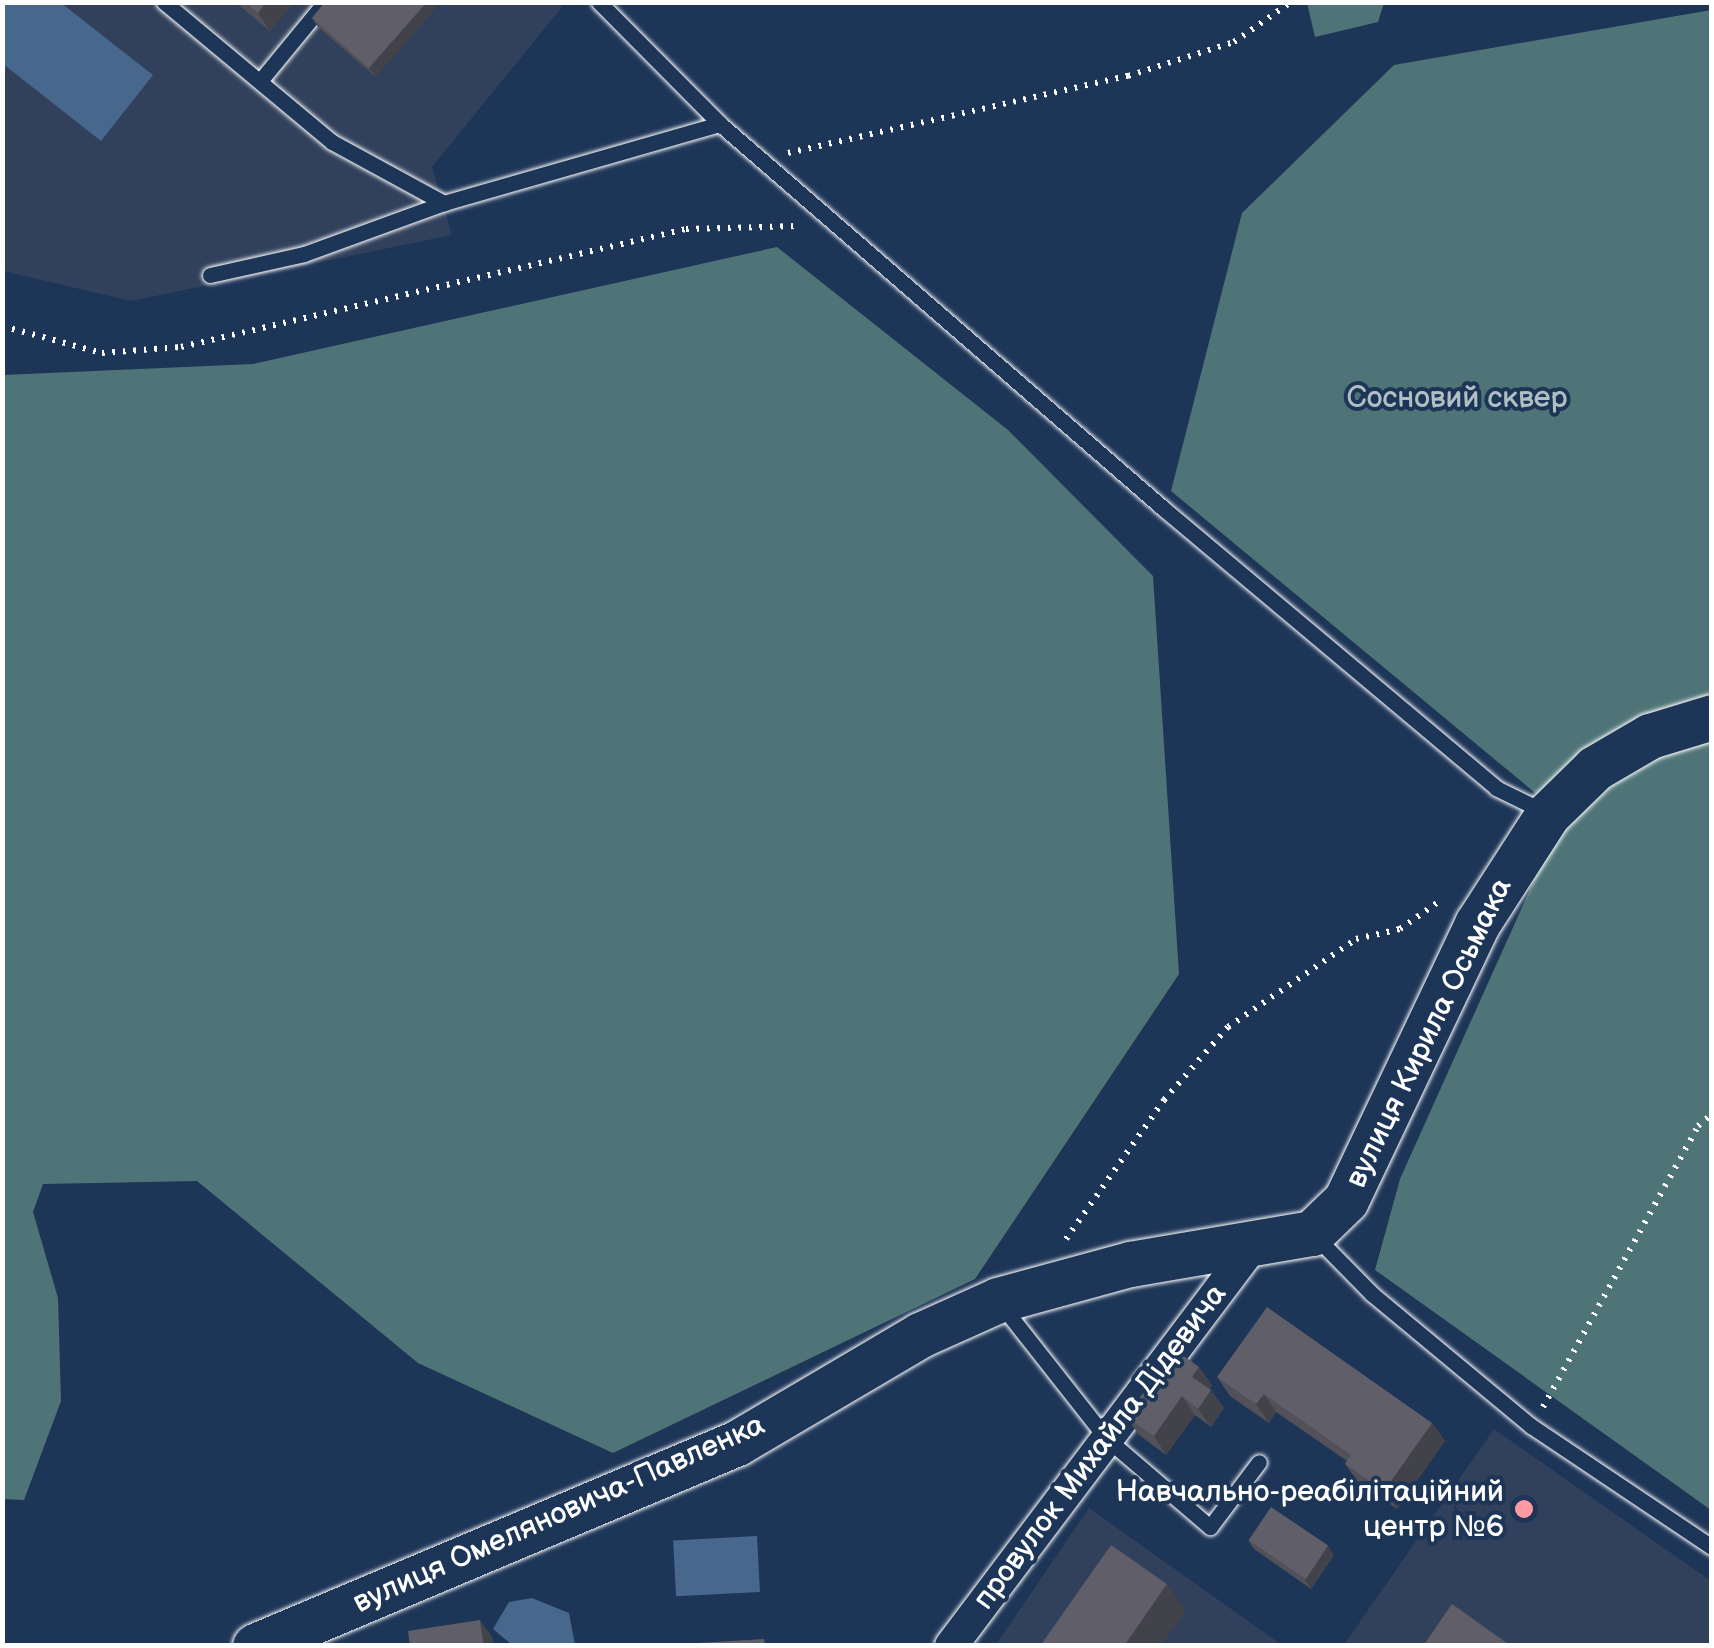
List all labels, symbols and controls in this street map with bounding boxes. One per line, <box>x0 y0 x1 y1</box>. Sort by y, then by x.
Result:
park label: Сосновий сквер <box>1346 380 1568 416</box>
street label: вулиця Кирила Осьмака <box>1338 872 1520 1194</box>
street label: провулок Михайла Дідевича <box>966 1277 1234 1617</box>
street label: вулиця Омеляновича-Павленка <box>348 1407 770 1621</box>
place label: Навчально-реабілітаційний центр №6 <box>1116 1474 1504 1544</box>
marker: Навчально-реабілітаційний центр №6 <box>1513 1498 1535 1520</box>

